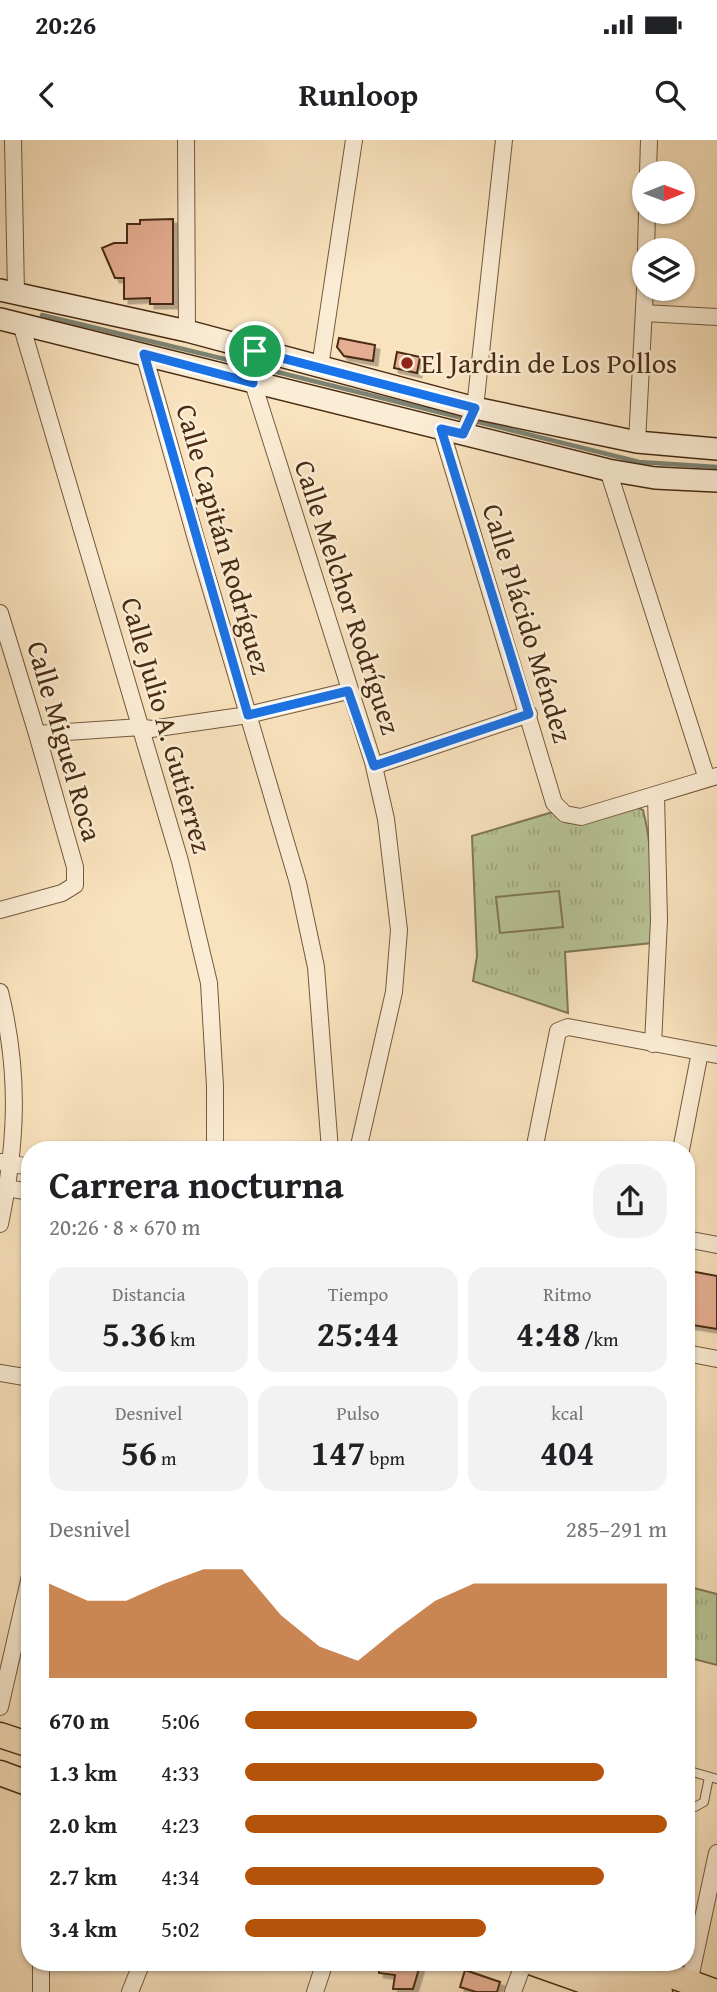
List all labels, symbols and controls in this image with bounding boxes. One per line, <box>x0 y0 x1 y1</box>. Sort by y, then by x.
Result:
text: 20:26 <box>35 5 96 44</box>
text: Runloop <box>299 71 418 118</box>
icon: back <box>28 76 66 114</box>
icon: search <box>651 76 689 114</box>
north arrow <box>632 161 695 224</box>
map controls <box>632 161 695 301</box>
button: layers <box>632 238 695 301</box>
pin <box>225 321 285 381</box>
icon: arrive <box>236 332 274 370</box>
place label: El Jardin de Los Pollos <box>421 342 677 383</box>
marker: El Jardin de Los Pollos <box>399 355 415 371</box>
street label: Calle Capitán Rodríguez <box>166 399 283 679</box>
street label: Calle Melchor Rodríguez <box>285 454 412 739</box>
street label: Calle Plácido Méndez <box>473 499 584 747</box>
street label: Calle Julio A. Gutierrez <box>111 592 224 857</box>
street label: Calle Miguel Roca <box>17 636 114 847</box>
text: Carrera nocturna <box>49 1156 344 1212</box>
button: share <box>593 1164 667 1238</box>
text: 20:26 · 8 × 670 m <box>49 1210 201 1243</box>
text: Distancia <box>112 1280 185 1308</box>
text: Tiempo <box>328 1280 388 1308</box>
text: Ritmo <box>543 1280 591 1308</box>
text: 5.36 <box>102 1308 166 1359</box>
text: 25:44 <box>317 1308 399 1359</box>
text: 4:48 <box>516 1308 580 1359</box>
text: km <box>166 1325 195 1353</box>
text: /km <box>580 1325 619 1353</box>
text: Desnivel <box>115 1399 182 1427</box>
text: Pulso <box>336 1399 380 1427</box>
text: kcal <box>551 1399 584 1427</box>
text: 56 <box>121 1427 157 1478</box>
text: 147 <box>311 1427 365 1478</box>
text: 404 <box>540 1427 595 1478</box>
text: m <box>157 1444 177 1472</box>
text: bpm <box>365 1444 405 1472</box>
text: Desnivel <box>49 1512 130 1545</box>
text: 285–291 m <box>566 1512 667 1545</box>
text: 670 m <box>49 1704 110 1737</box>
text: 5:06 <box>161 1704 200 1737</box>
text: 1.3 km <box>49 1756 117 1789</box>
text: 4:33 <box>161 1756 200 1789</box>
text: 2.0 km <box>49 1808 117 1841</box>
text: 4:23 <box>161 1808 200 1841</box>
text: 2.7 km <box>49 1860 117 1893</box>
text: 4:34 <box>161 1860 200 1893</box>
text: 3.4 km <box>49 1912 117 1945</box>
text: 5:02 <box>161 1912 200 1945</box>

